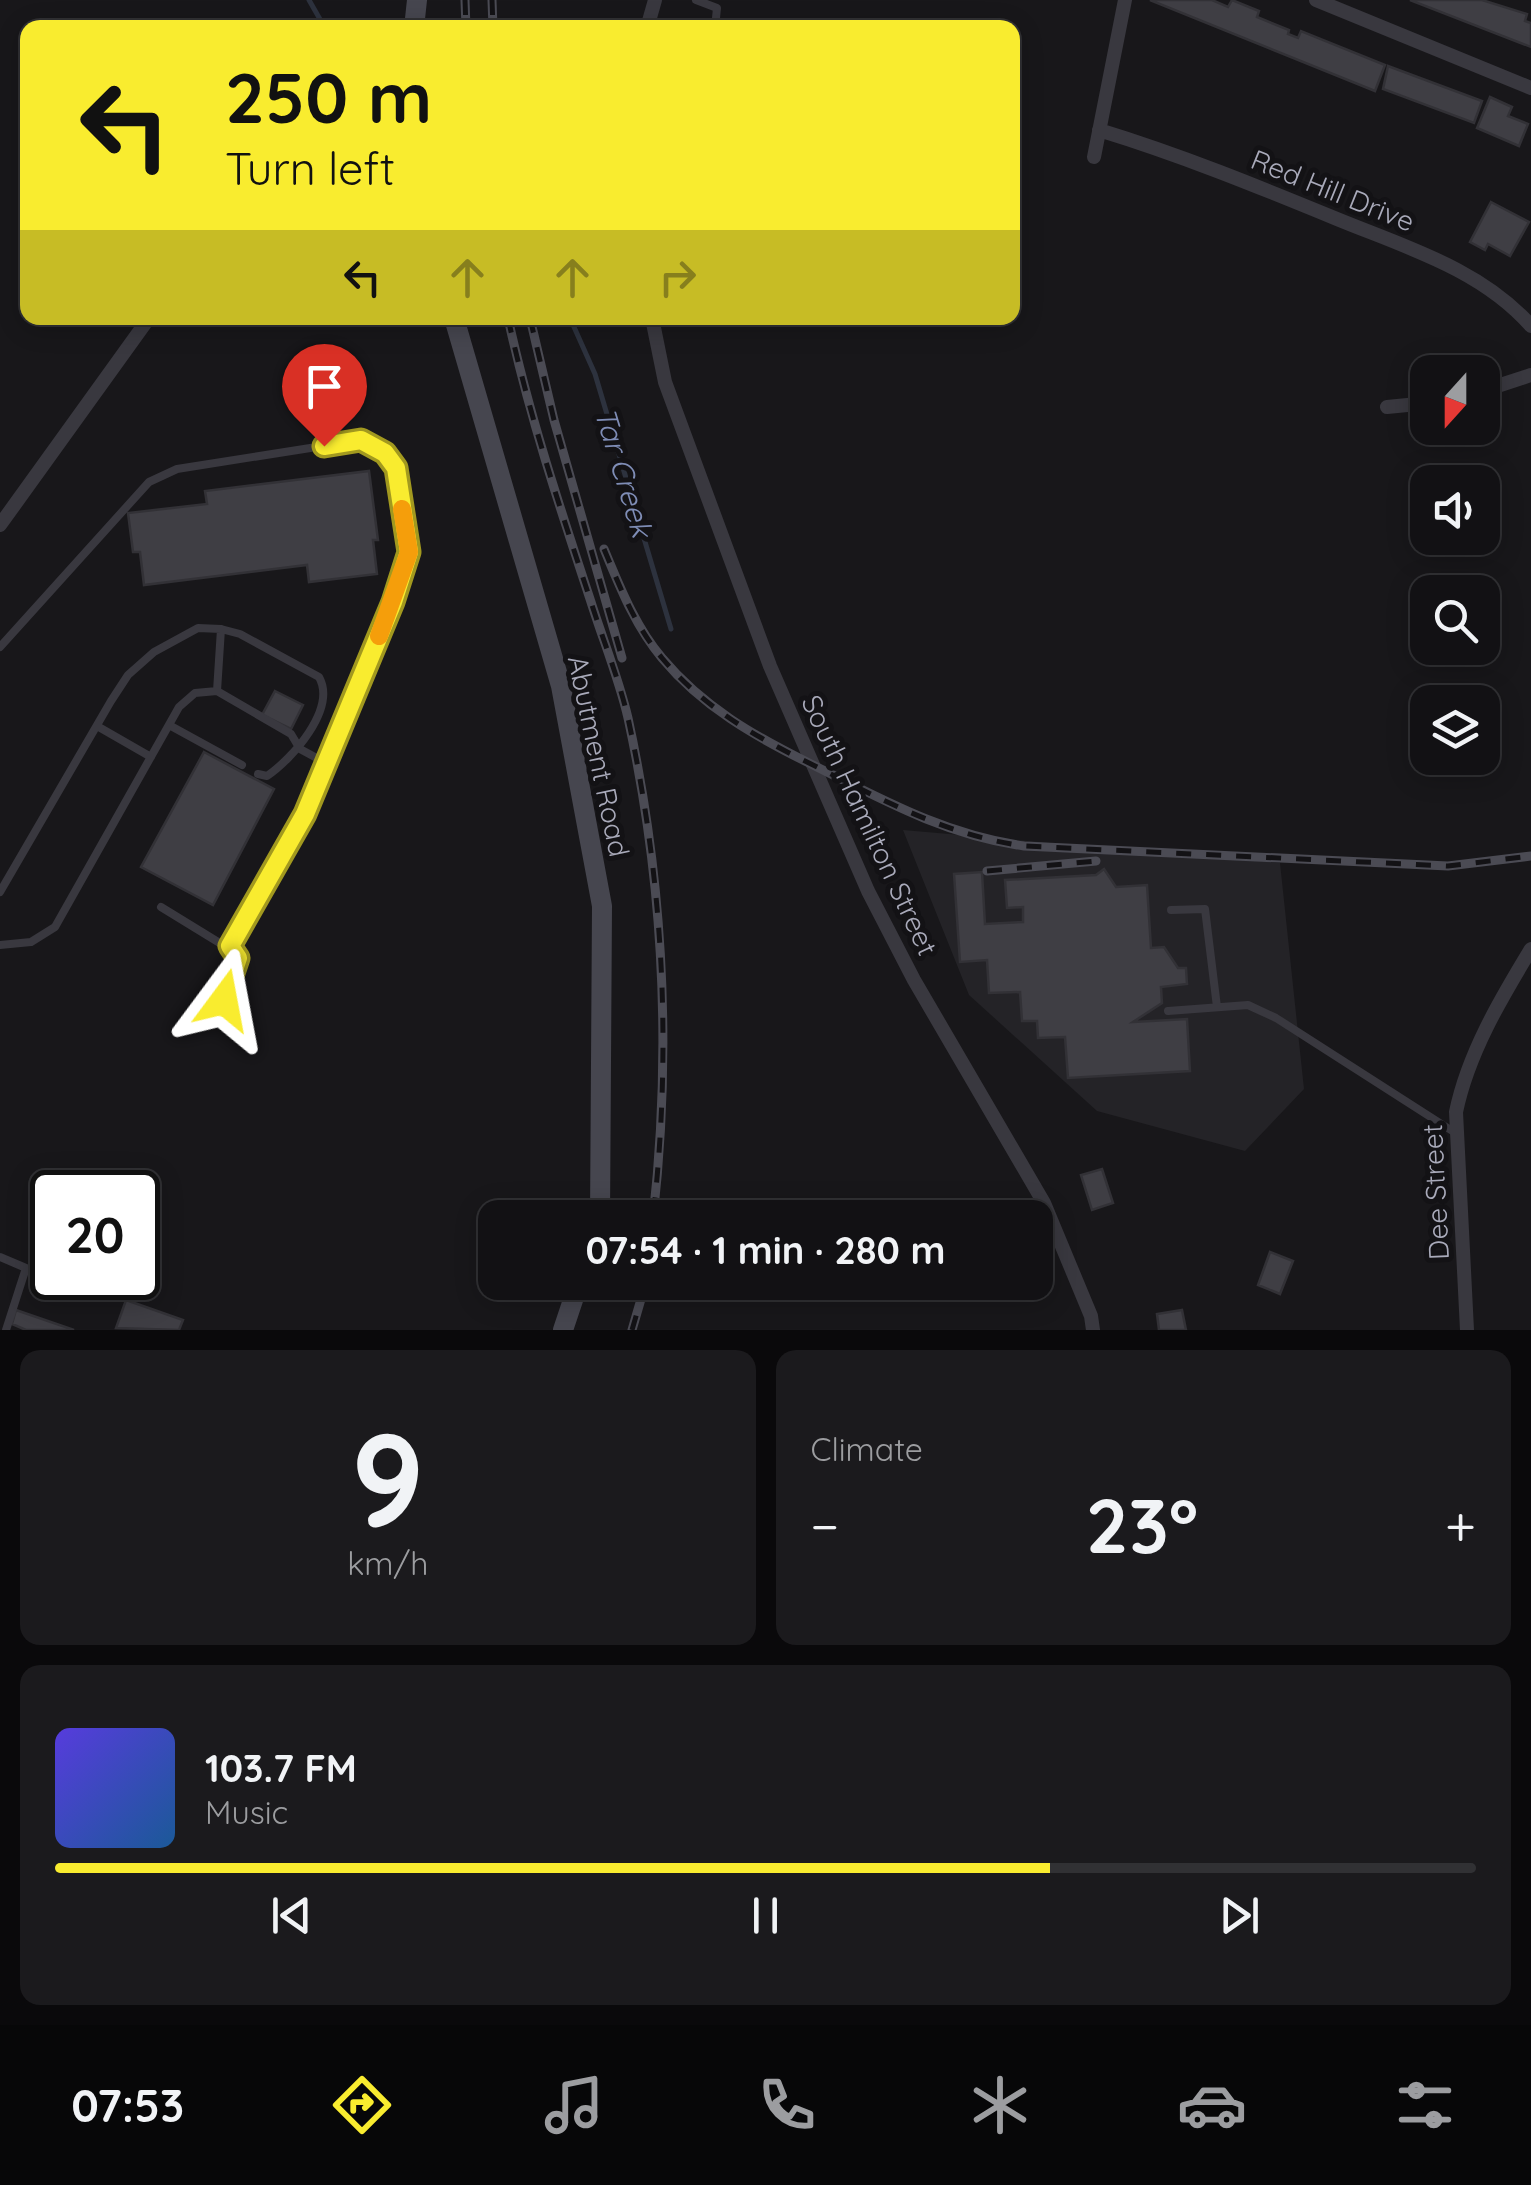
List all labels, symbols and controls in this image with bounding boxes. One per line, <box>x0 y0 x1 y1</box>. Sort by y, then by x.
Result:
text: 250 m <box>225 53 432 141</box>
icon: left <box>60 60 190 190</box>
text: Turn left <box>225 140 395 196</box>
street label: Red Hill Drive <box>1246 141 1420 239</box>
icon: left <box>335 250 390 305</box>
icon: ahead <box>440 250 495 305</box>
icon: ahead <box>545 250 600 305</box>
icon: right <box>650 250 705 305</box>
pin <box>282 344 367 447</box>
north arrow <box>1410 355 1500 445</box>
map controls <box>1410 355 1500 775</box>
icon: arrive <box>297 359 352 414</box>
water label: Tar Creek <box>586 403 663 544</box>
button: sound <box>1410 465 1500 555</box>
button: search <box>1410 575 1500 665</box>
street label: Abutment Road <box>561 652 637 860</box>
button: layers <box>1410 685 1500 775</box>
street label: South Hamilton Street <box>794 689 946 961</box>
position arrow <box>172 948 276 1052</box>
street label: Dee Street <box>1414 1123 1456 1261</box>
speed limit sign: 20 <box>30 1170 160 1300</box>
text: 07:54 · 1 min · 280 m <box>585 1226 946 1274</box>
text: 9 <box>351 1396 425 1559</box>
text: Climate <box>811 1429 923 1469</box>
text: 23° <box>1086 1478 1198 1572</box>
text: − <box>811 1491 839 1560</box>
text: + <box>1445 1491 1476 1560</box>
text: km/h <box>347 1543 428 1583</box>
text: 103.7 FM <box>205 1744 357 1792</box>
text: Music <box>205 1792 288 1832</box>
icon: previous <box>264 1888 319 1943</box>
icon: pause <box>738 1888 793 1943</box>
icon: next <box>1212 1888 1267 1943</box>
icon: directions <box>327 2070 397 2140</box>
icon: music <box>539 2070 609 2140</box>
icon: phone <box>752 2070 822 2140</box>
icon: climate <box>965 2070 1035 2140</box>
icon: car <box>1177 2070 1247 2140</box>
icon: filters <box>1390 2070 1460 2140</box>
text: 07:53 <box>71 2077 184 2133</box>

